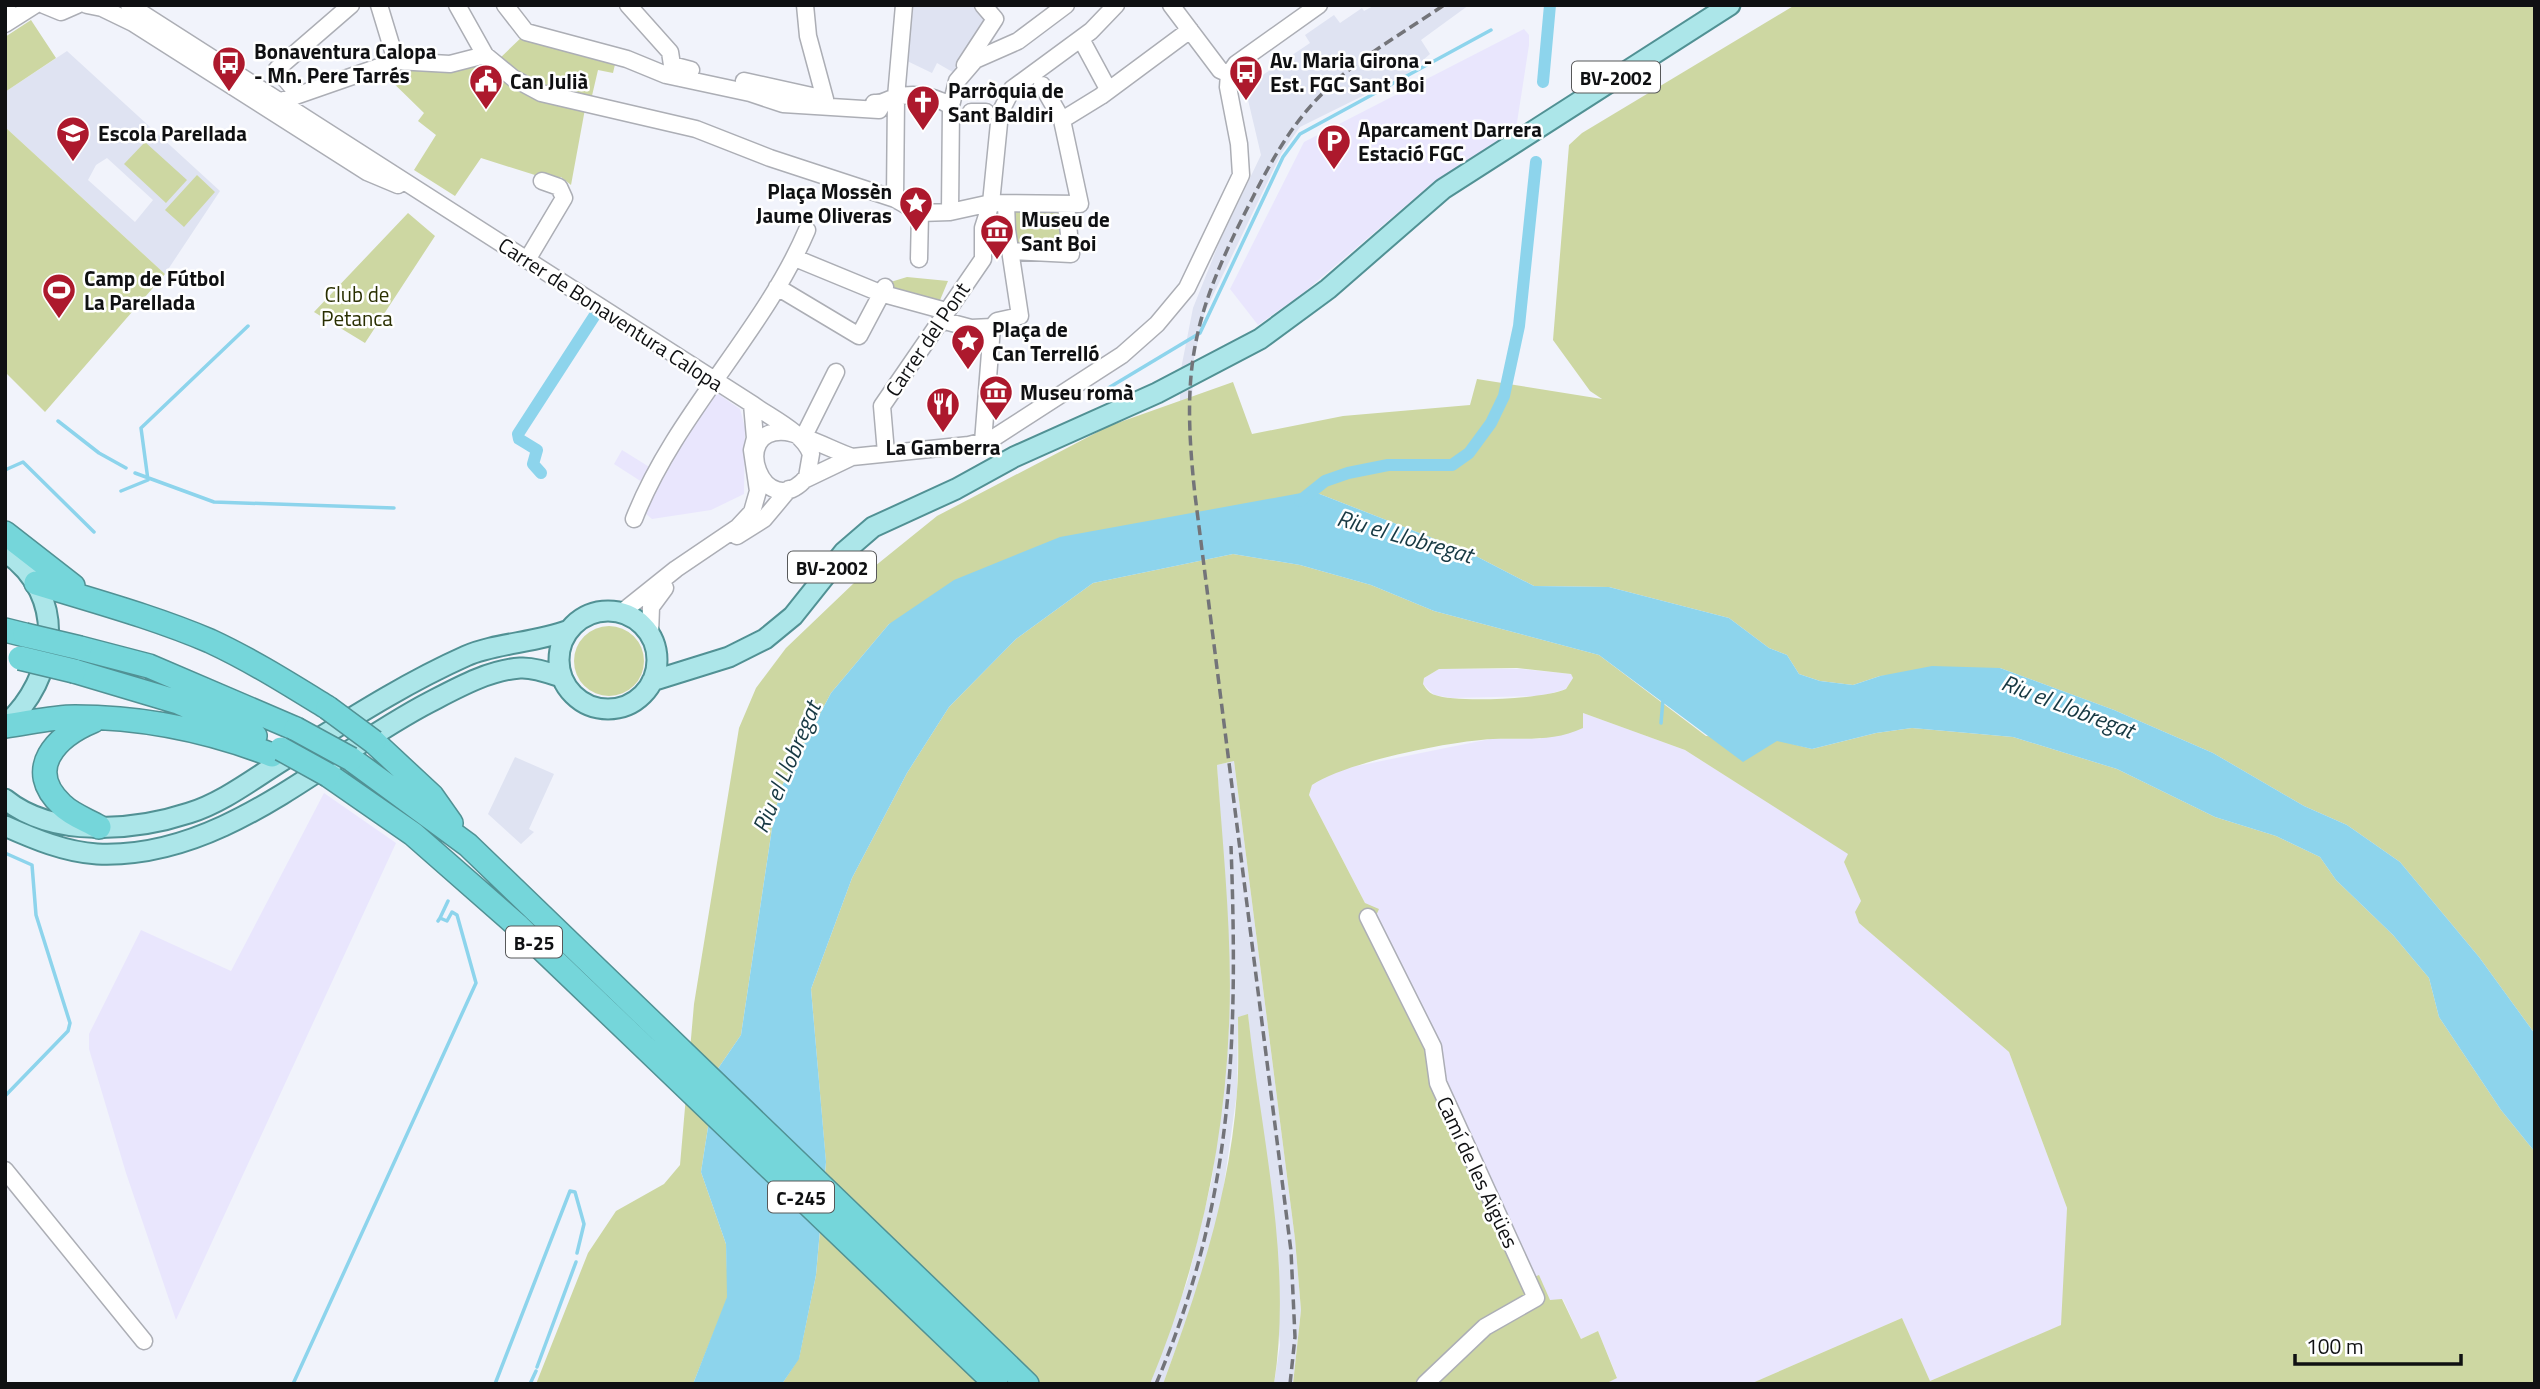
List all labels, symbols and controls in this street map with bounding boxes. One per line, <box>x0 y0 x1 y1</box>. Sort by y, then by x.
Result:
place label: Bonaventura Calopa - Mn. Pere Tarrés <box>254 35 437 91</box>
bus stop icon: Bonaventura Calopa - Mn. Pere Tarrés <box>210 44 248 93</box>
place label: Av. Maria Girona - Est. FGC Sant Boi <box>1270 44 1432 100</box>
bus stop icon: Av. Maria Girona - Est. FGC Sant Boi <box>1227 53 1265 102</box>
road number: BV-2002 <box>1572 61 1660 92</box>
public building icon: Can Julià <box>467 62 505 111</box>
place label: Can Julià <box>510 65 588 97</box>
place label: Parròquia de Sant Baldiri <box>948 74 1064 130</box>
church icon: Parròquia de Sant Baldiri <box>904 83 942 132</box>
place label: Aparcament Darrera Estació FGC <box>1358 113 1542 169</box>
school or university icon: Escola Parellada <box>54 114 92 163</box>
place label: Escola Parellada <box>98 117 247 149</box>
parking icon: Aparcament Darrera Estació FGC <box>1315 122 1353 171</box>
place label: Plaça Mossèn Jaume Oliveras <box>756 175 892 231</box>
place icon: Plaça Mossèn Jaume Oliveras <box>897 184 935 233</box>
place label: Museu de Sant Boi <box>1021 203 1110 259</box>
museum icon: Museu de Sant Boi <box>978 212 1016 261</box>
street label: Carrer de Bonaventura Calopa <box>492 229 730 399</box>
place label: Camp de Fútbol La Parellada <box>84 262 225 318</box>
sports icon: Camp de Fútbol La Parellada <box>40 271 78 320</box>
street label: Carrer del Pont <box>877 275 978 403</box>
park label: Club de Petanca <box>321 278 393 334</box>
place label: Plaça de Can Terrelló <box>992 313 1100 369</box>
place icon: Plaça de Can Terrelló <box>949 322 987 371</box>
museum icon: Museu romà <box>977 373 1015 422</box>
place label: Museu romà <box>1020 376 1134 408</box>
restaurant icon: La Gamberra <box>924 385 962 434</box>
place label: La Gamberra <box>886 431 1001 463</box>
water label: Riu el Llobregat <box>1333 500 1480 573</box>
road number: BV-2002 <box>788 552 876 582</box>
water label: Riu el Llobregat <box>1996 665 2142 748</box>
water label: Riu el Llobregat <box>743 693 830 838</box>
road number: B-25 <box>506 926 562 958</box>
street label: Camí de les Aigües <box>1429 1091 1527 1253</box>
road number: C-245 <box>768 1182 834 1212</box>
scale bar <box>2295 1322 2461 1366</box>
text: 100 m <box>2306 1330 2363 1362</box>

